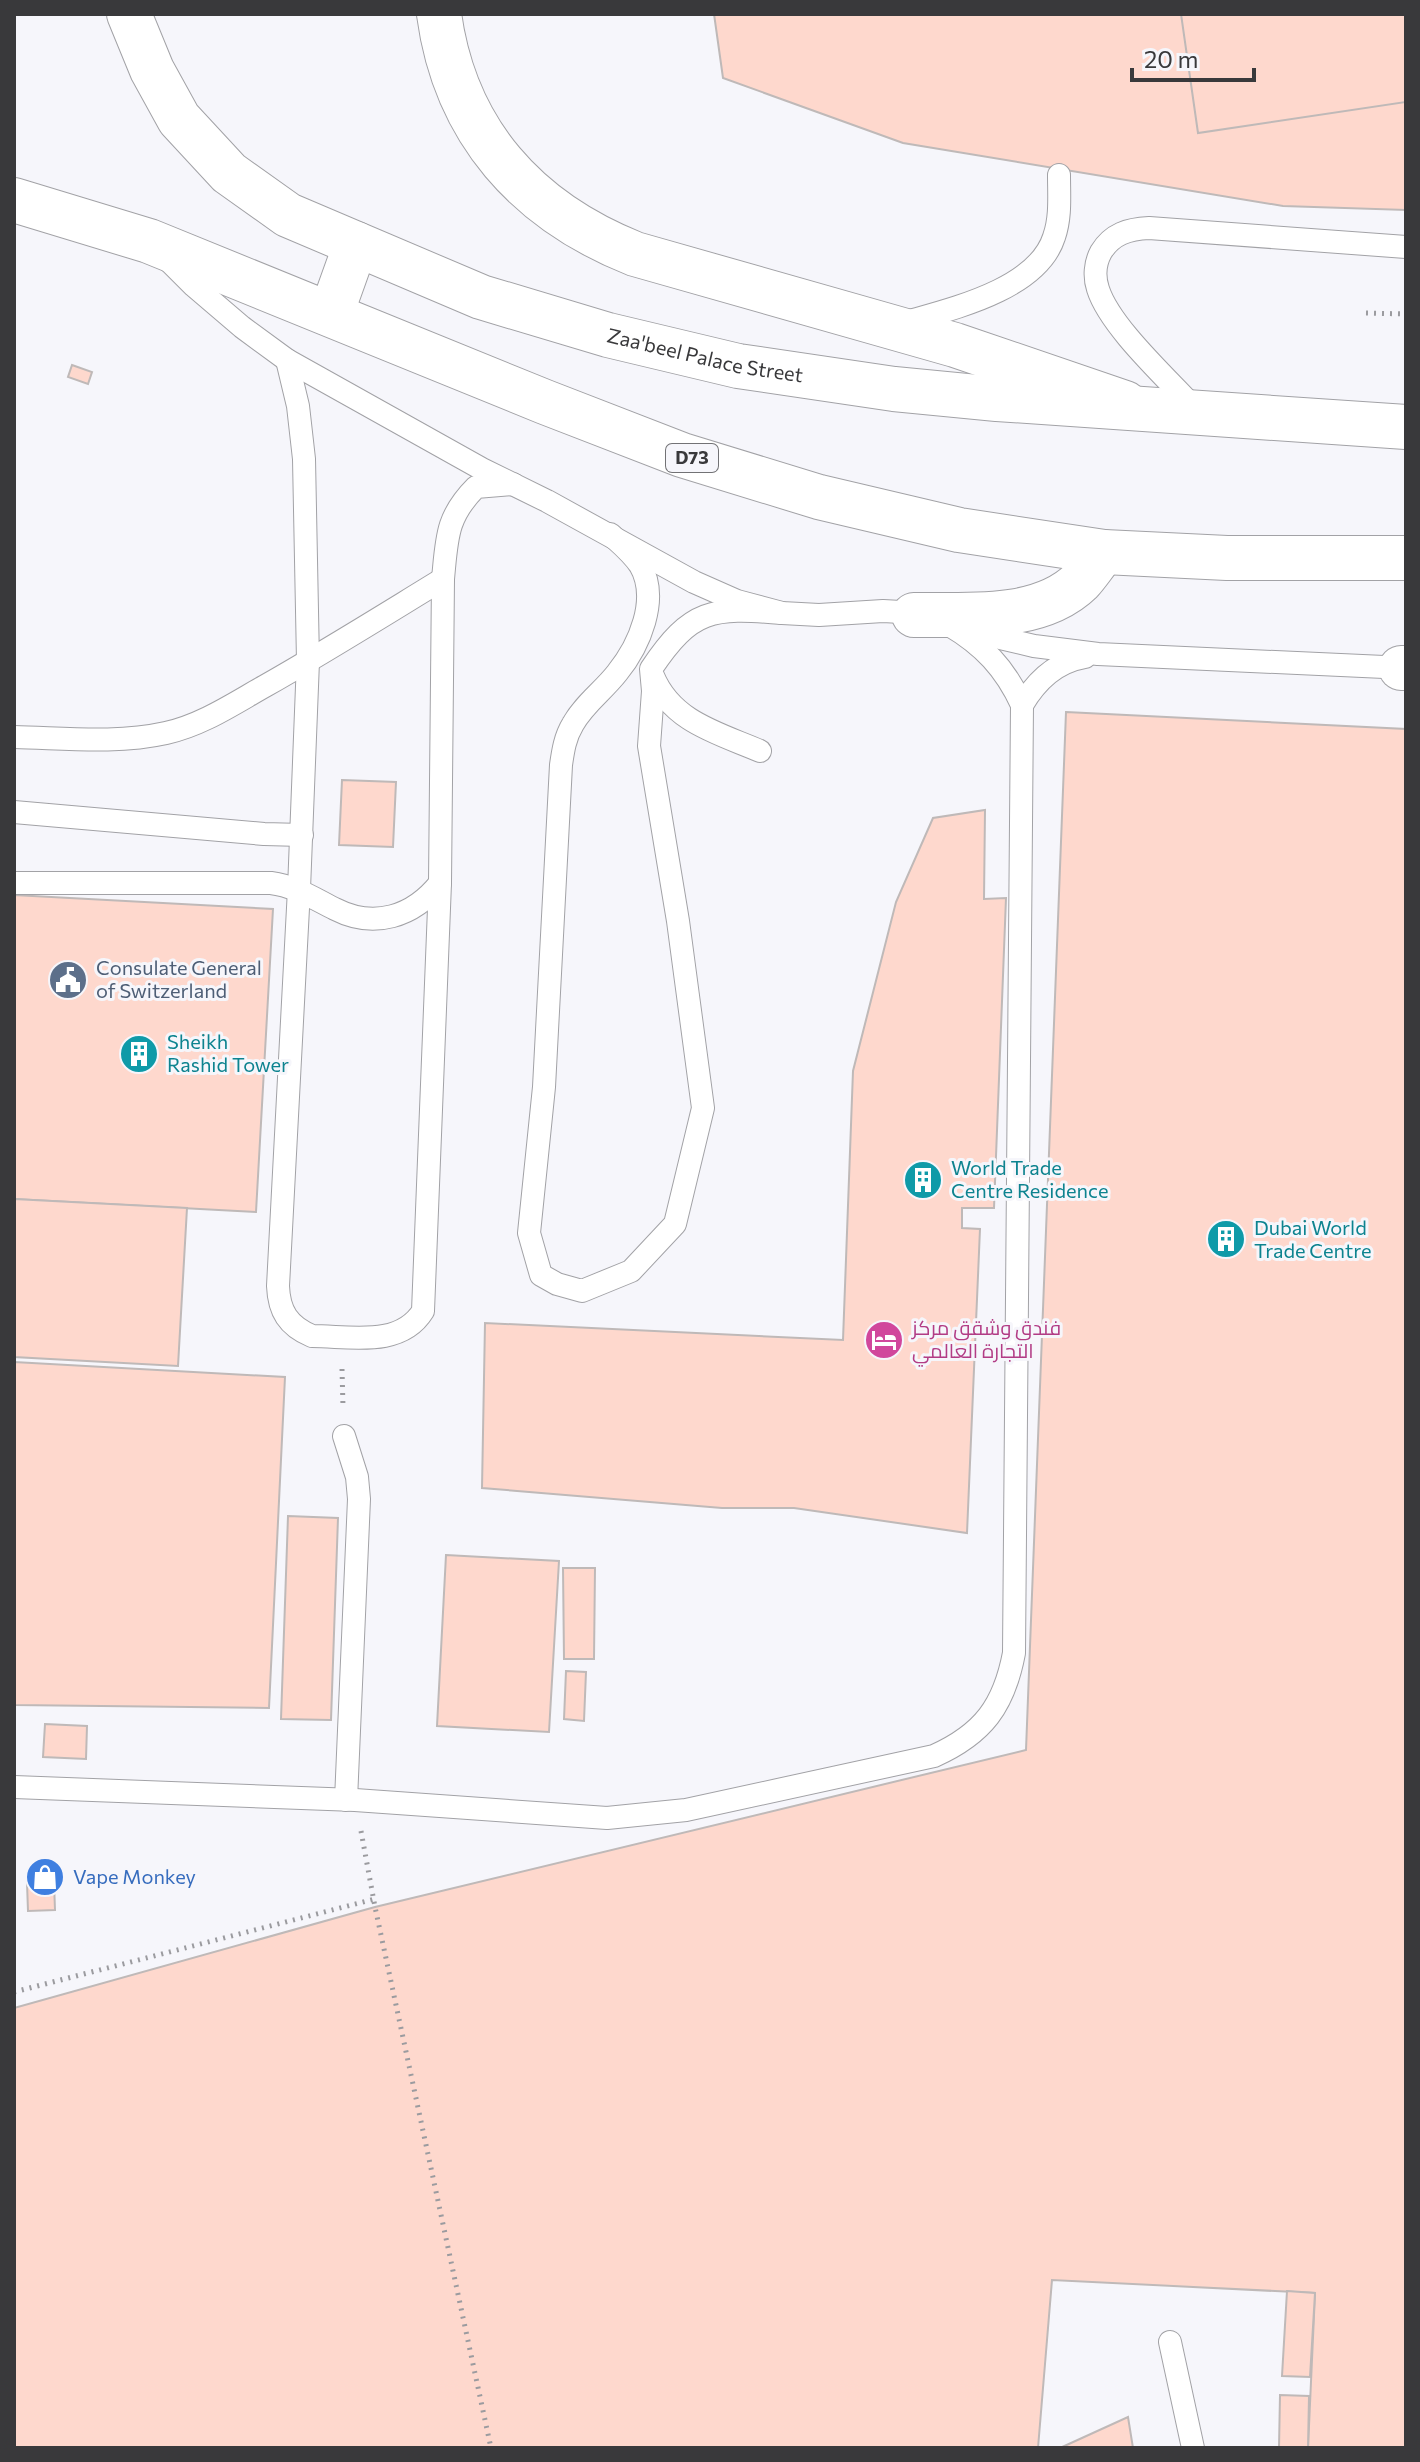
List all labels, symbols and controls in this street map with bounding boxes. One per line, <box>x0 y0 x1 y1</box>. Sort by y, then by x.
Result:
scale bar <box>1132 32 1254 82</box>
text: 20 m <box>1144 44 1198 73</box>
street label: Zaa'beel Palace Street <box>605 322 805 386</box>
road number: D73 <box>666 444 718 472</box>
place label: Consulate General of Switzerland <box>96 955 262 1002</box>
public building icon: Consulate General of Switzerland <box>47 959 89 1001</box>
place label: Sheikh Rashid Tower <box>167 1029 289 1076</box>
building icon: Sheikh Rashid Tower <box>118 1033 160 1075</box>
place label: World Trade Centre Residence <box>951 1155 1108 1202</box>
building icon: World Trade Centre Residence <box>902 1159 944 1201</box>
place label: Dubai World Trade Centre <box>1254 1215 1371 1262</box>
building icon: Dubai World Trade Centre <box>1205 1218 1247 1260</box>
place label: فندق وشقق مركز التجارة العالمي <box>911 1315 1061 1367</box>
hotel icon: فندق وشقق مركز التجارة العالمي <box>863 1319 905 1361</box>
shop icon: Vape Monkey <box>24 1856 66 1898</box>
place label: Vape Monkey <box>73 1864 196 1888</box>

